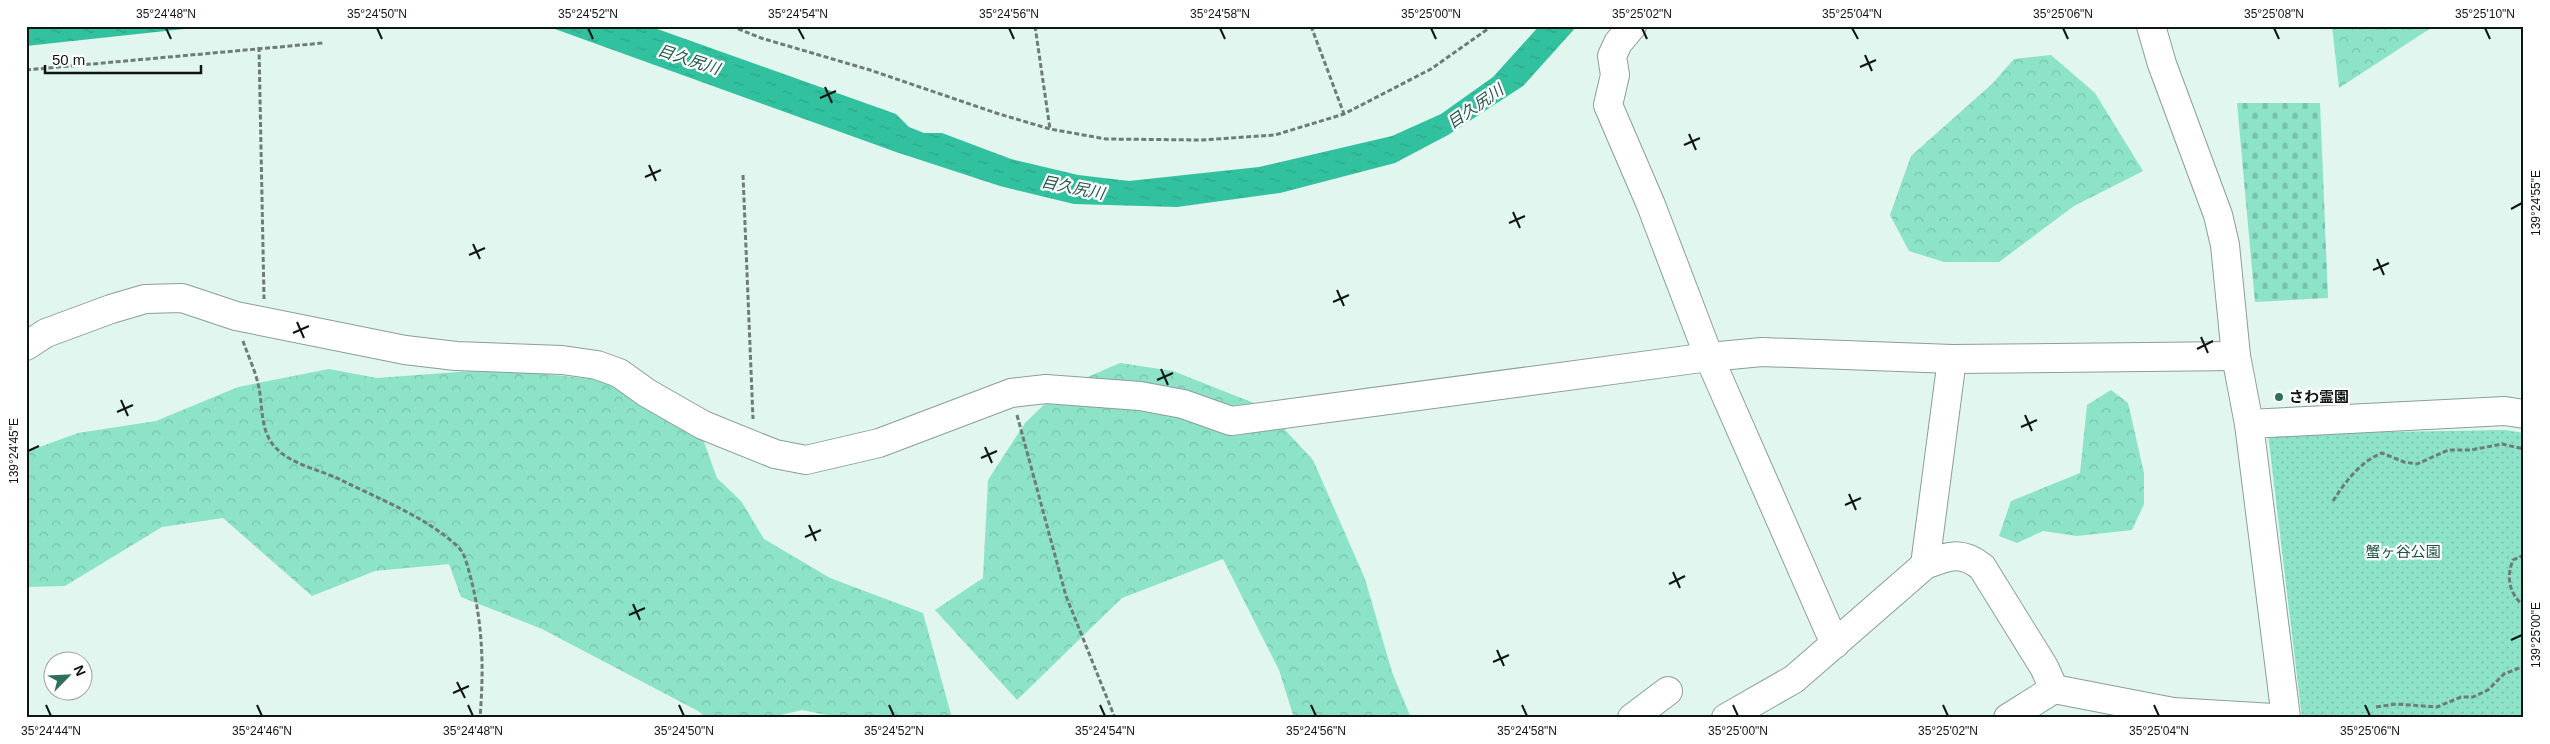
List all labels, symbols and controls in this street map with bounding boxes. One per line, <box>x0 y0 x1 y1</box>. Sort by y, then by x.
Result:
text: 35°24'48"N <box>136 7 196 21</box>
text: 35°24'50"N <box>347 7 407 21</box>
text: 35°24'52"N <box>558 7 618 21</box>
text: 35°24'54"N <box>768 7 828 21</box>
text: 35°24'56"N <box>979 7 1039 21</box>
text: 35°24'58"N <box>1190 7 1250 21</box>
text: 35°25'00"N <box>1401 7 1461 21</box>
text: 35°25'02"N <box>1612 7 1672 21</box>
text: 35°25'04"N <box>1822 7 1882 21</box>
text: 35°25'06"N <box>2033 7 2093 21</box>
text: 35°25'08"N <box>2244 7 2304 21</box>
text: 35°25'10"N <box>2455 7 2515 21</box>
scale bar <box>45 42 201 74</box>
water label: 目久尻川 <box>656 42 724 78</box>
text: 50 m <box>52 51 85 68</box>
water label: 目久尻川 <box>1444 80 1508 132</box>
text: 139°24'55"E <box>2529 170 2543 236</box>
water label: 目久尻川 <box>1040 173 1108 202</box>
place label: さわ霊園 <box>2289 388 2349 405</box>
marker: さわ霊園 <box>2273 391 2285 403</box>
text: 139°24'45"E <box>7 418 21 484</box>
park label: 蟹ヶ谷公園 <box>2365 543 2441 560</box>
text: 139°25'00"E <box>2529 602 2543 668</box>
north arrow <box>42 652 92 702</box>
text: N <box>71 663 89 679</box>
text: 35°24'44"N <box>21 724 81 738</box>
text: 35°24'46"N <box>232 724 292 738</box>
text: 35°24'48"N <box>443 724 503 738</box>
text: 35°24'50"N <box>654 724 714 738</box>
text: 35°24'52"N <box>864 724 924 738</box>
text: 35°24'54"N <box>1075 724 1135 738</box>
text: 35°24'56"N <box>1286 724 1346 738</box>
text: 35°24'58"N <box>1497 724 1557 738</box>
text: 35°25'00"N <box>1708 724 1768 738</box>
text: 35°25'02"N <box>1918 724 1978 738</box>
text: 35°25'04"N <box>2129 724 2189 738</box>
text: 35°25'06"N <box>2340 724 2400 738</box>

